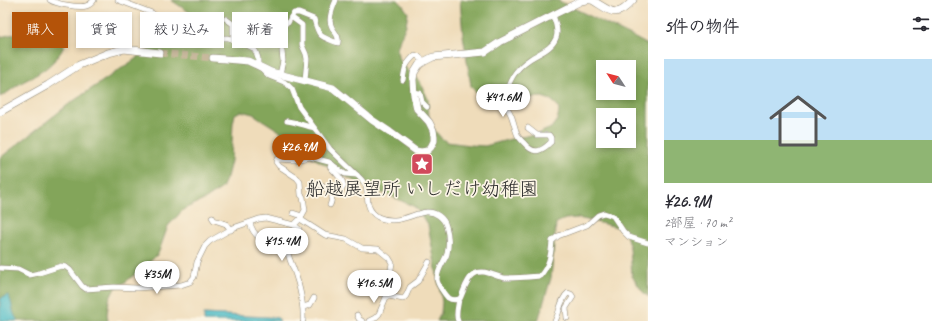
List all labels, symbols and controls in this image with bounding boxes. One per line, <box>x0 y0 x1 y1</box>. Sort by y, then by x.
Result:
chip: 購入 <box>12 12 68 48</box>
chip: 賃貸 <box>76 12 132 48</box>
chip: 絞り込み <box>140 12 224 48</box>
chip: 新着 <box>232 12 288 48</box>
icon: filters <box>910 13 932 35</box>
text: 5件の物件 <box>664 16 739 37</box>
north arrow <box>596 60 636 100</box>
map controls <box>596 60 636 148</box>
pin: ¥41.6M <box>470 84 536 118</box>
icon: home <box>762 85 834 157</box>
text: ¥41.6M <box>485 89 521 105</box>
button: locate <box>596 108 636 148</box>
pin: ¥26.9M <box>266 134 332 168</box>
text: ¥26.9M <box>281 139 317 155</box>
place icon: 船越展望所 いしだけ幼稚園 <box>409 151 435 177</box>
place label: 船越展望所 いしだけ幼稚園 <box>306 177 538 201</box>
text: ¥26.9M <box>664 191 711 212</box>
text: 2部屋 · 70 m² <box>664 215 731 231</box>
pin: ¥15.4M <box>249 228 315 262</box>
text: ¥15.4M <box>264 233 300 249</box>
text: マンション <box>664 234 728 250</box>
pin: ¥35M <box>133 261 181 295</box>
text: ¥35M <box>144 266 170 282</box>
pin: ¥16.5M <box>341 270 407 304</box>
text: ¥16.5M <box>356 275 392 291</box>

